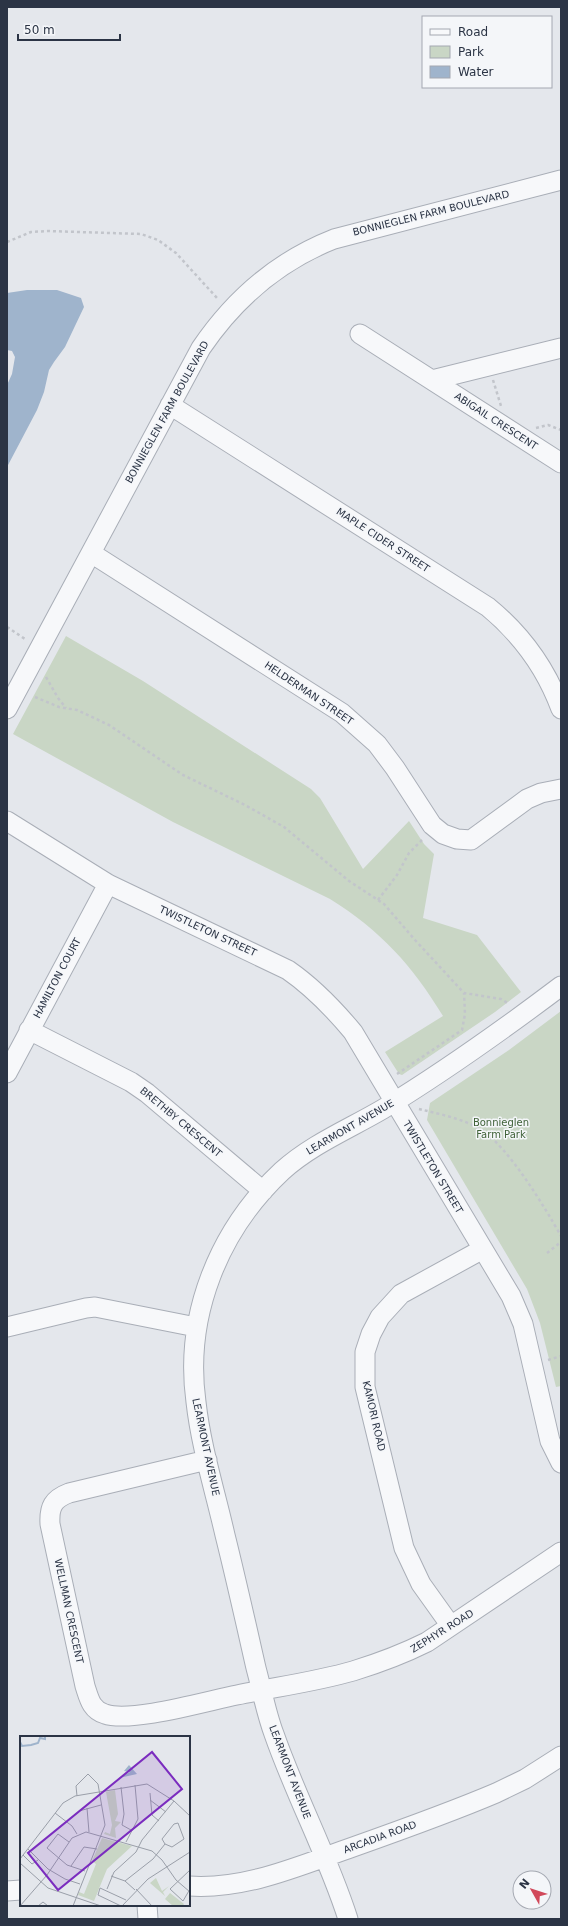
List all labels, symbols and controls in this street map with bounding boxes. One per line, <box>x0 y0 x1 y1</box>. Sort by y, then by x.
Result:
scale bar <box>18 16 120 42</box>
legend <box>422 16 552 88</box>
text: 50 m <box>24 23 55 37</box>
text: Road <box>458 25 488 39</box>
text: Park <box>458 45 484 59</box>
text: Water <box>458 65 494 79</box>
street label: BONNIEGLEN FARM BOULEVARD <box>352 188 511 238</box>
street label: BONNIEGLEN FARM BOULEVARD <box>123 339 211 485</box>
street label: ABIGAIL CRESCENT <box>453 390 540 452</box>
street label: MAPLE CIDER STREET <box>334 506 432 575</box>
street label: HELDERMAN STREET <box>263 659 356 727</box>
street label: TWISTLETON STREET <box>157 903 259 959</box>
street label: HAMILTON COURT <box>31 935 83 1020</box>
street label: BRETHBY CRESCENT <box>138 1085 225 1160</box>
street label: LEARMONT AVENUE <box>304 1097 396 1157</box>
park label: Bonnieglen Farm Park <box>473 1117 529 1140</box>
street label: TWISTLETON STREET <box>400 1118 465 1216</box>
street label: KAMORI ROAD <box>361 1380 388 1453</box>
street label: LEARMONT AVENUE <box>190 1397 222 1497</box>
street label: WELLMAN CRESCENT <box>53 1558 86 1665</box>
street label: ZEPHYR ROAD <box>408 1607 476 1655</box>
street label: LEARMONT AVENUE <box>267 1724 313 1820</box>
inset map <box>20 1736 190 1906</box>
street label: ARCADIA ROAD <box>342 1819 418 1855</box>
north arrow <box>512 1870 552 1910</box>
text: N <box>517 1876 533 1892</box>

